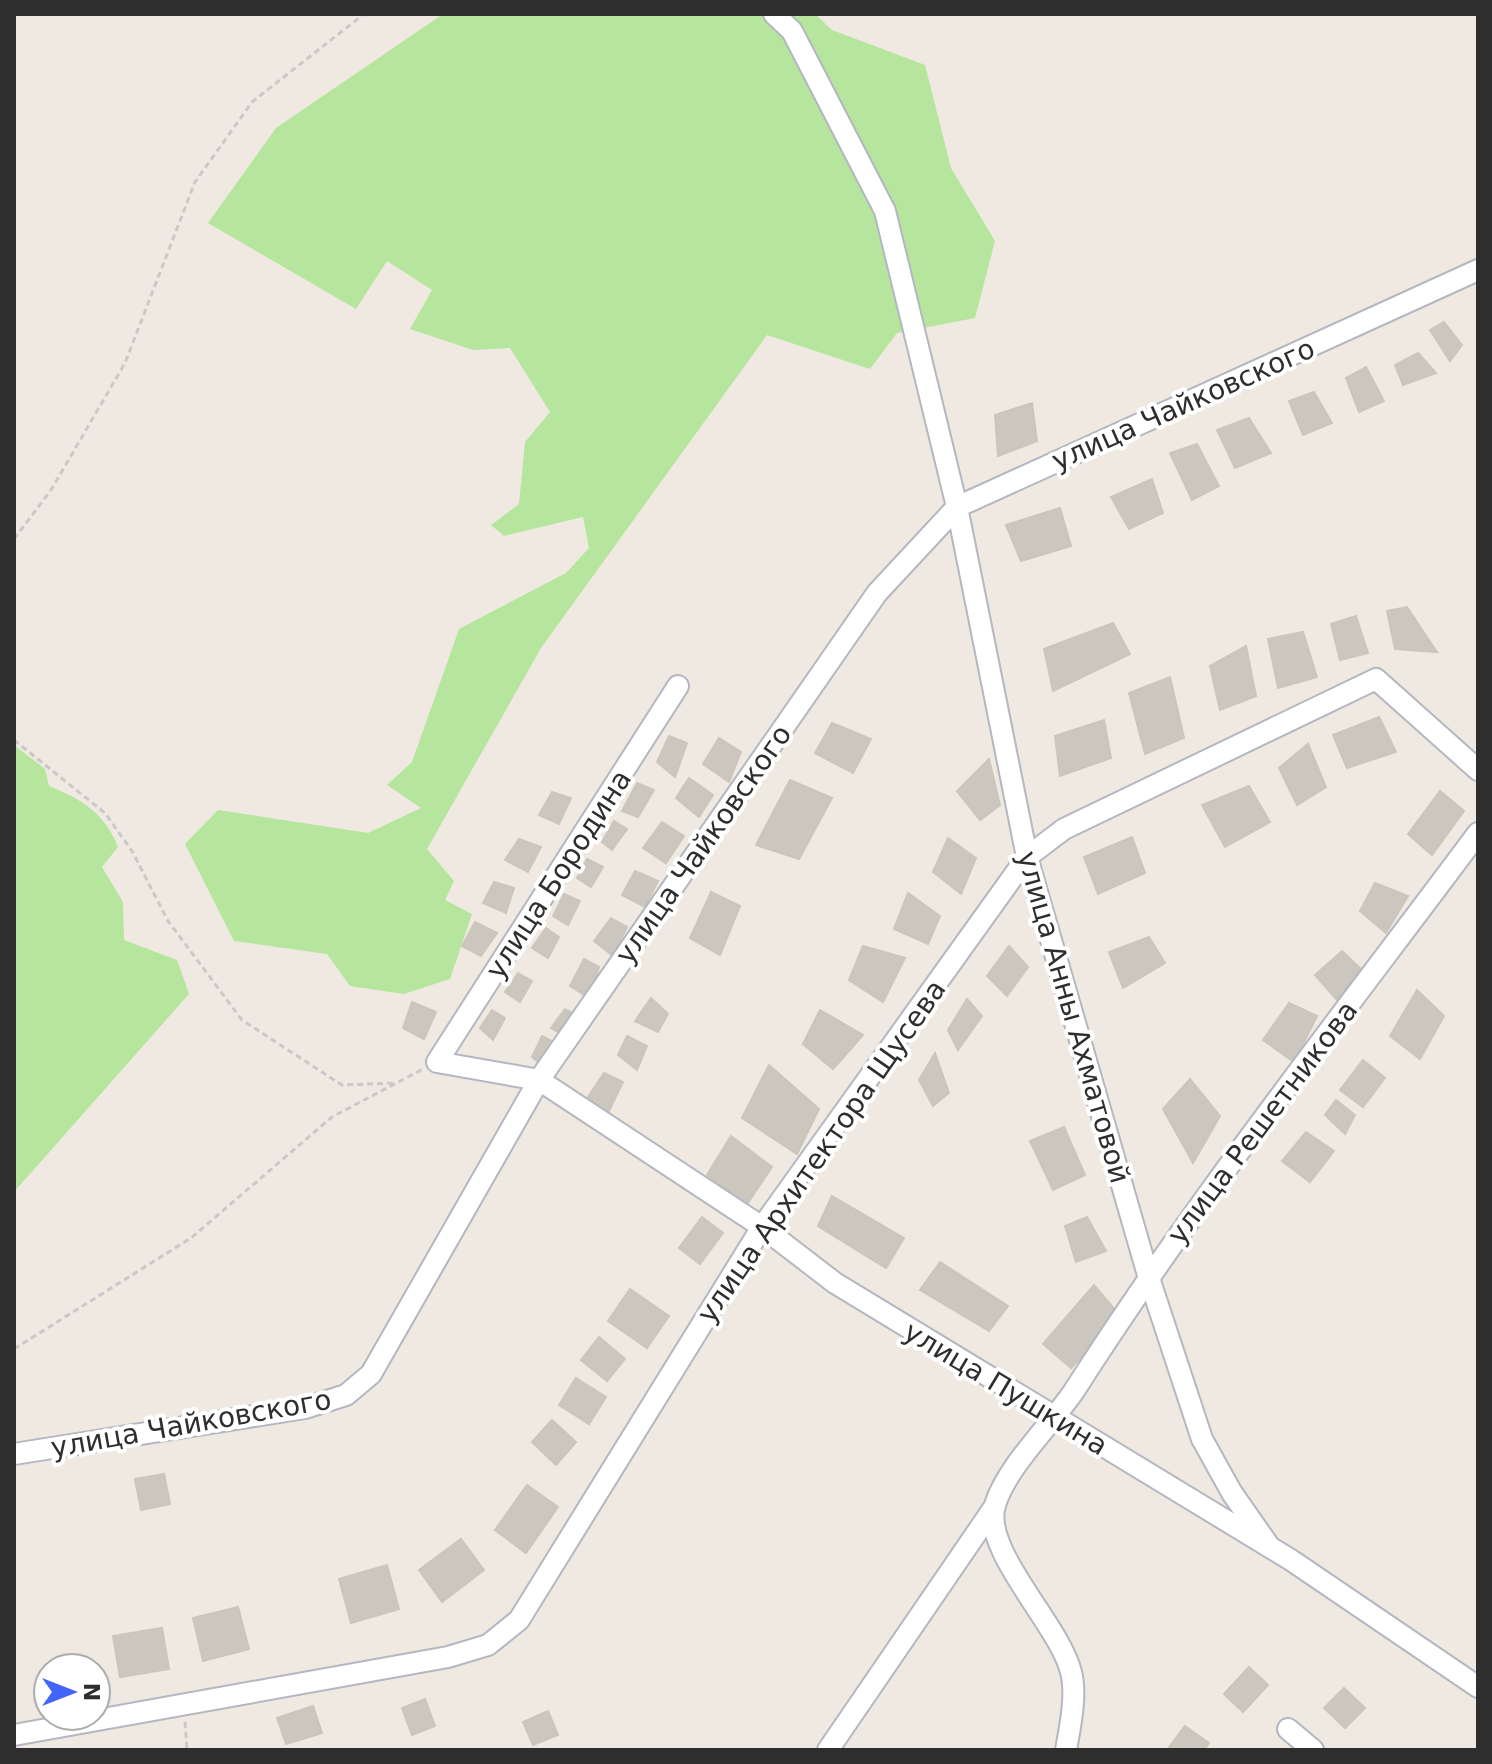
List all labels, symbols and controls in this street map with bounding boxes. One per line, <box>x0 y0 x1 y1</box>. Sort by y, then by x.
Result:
street label: улица Чайковского <box>1047 332 1320 477</box>
street label: улица Чайковского <box>608 718 798 970</box>
street label: улица Бородина <box>479 764 638 985</box>
street label: улица Анны Ахматовой <box>1010 847 1137 1187</box>
street label: улица Архитектора Щусева <box>690 974 953 1329</box>
street label: улица Решетникова <box>1160 994 1364 1250</box>
street label: улица Пушкина <box>898 1315 1114 1462</box>
street label: улица Чайковского <box>48 1383 334 1464</box>
north arrow <box>32 1652 112 1732</box>
text: N <box>79 1683 104 1701</box>

